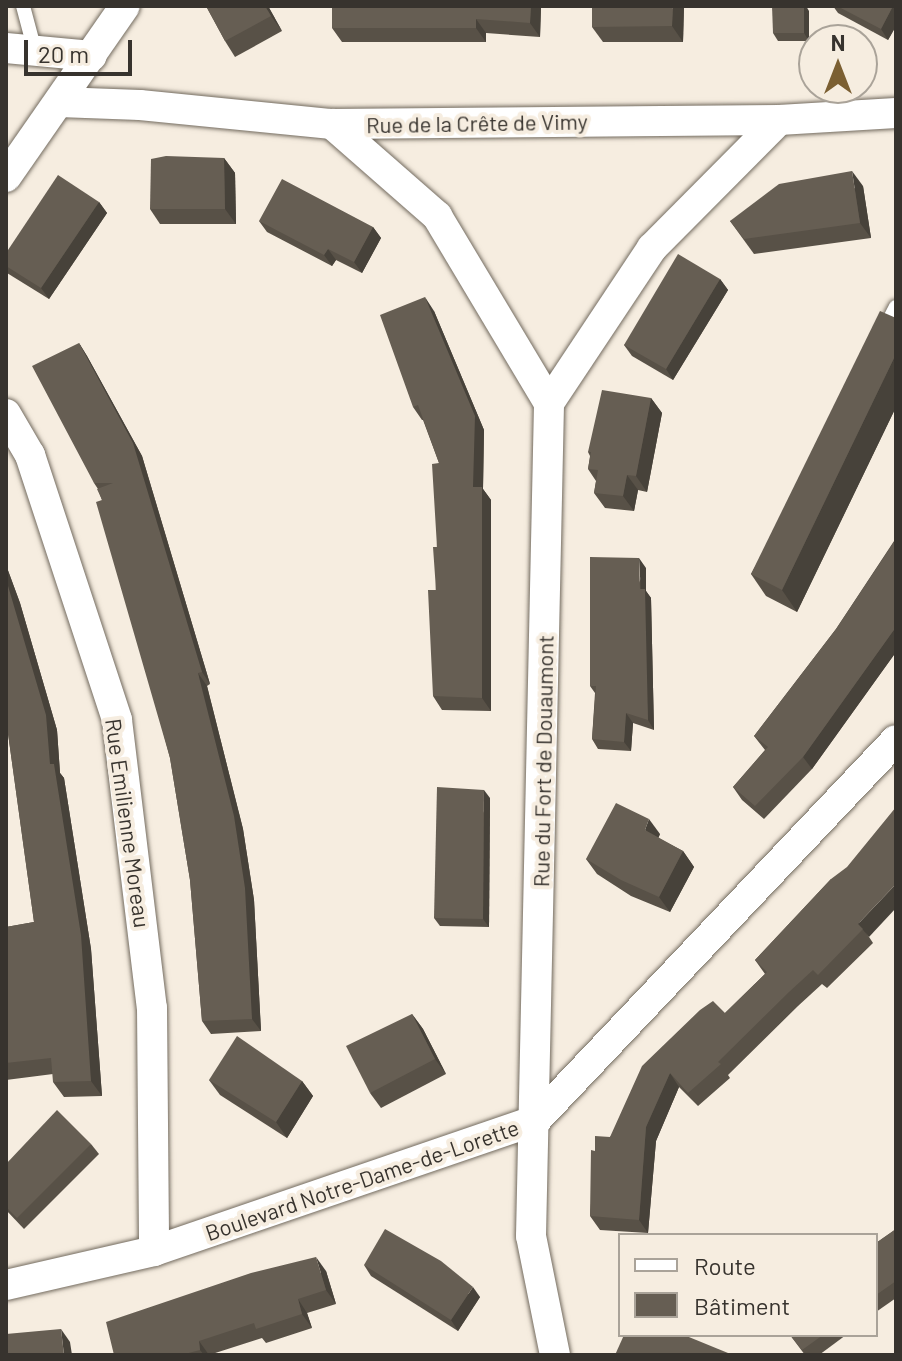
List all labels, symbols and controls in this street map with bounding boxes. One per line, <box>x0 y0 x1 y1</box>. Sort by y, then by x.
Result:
scale bar <box>28 24 136 74</box>
north arrow <box>798 24 878 104</box>
text: N <box>831 29 845 55</box>
text: 20 m <box>38 39 89 68</box>
street label: Rue de la Crête de Vimy <box>366 108 588 138</box>
street label: Rue du Fort de Douaumont <box>528 635 558 887</box>
street label: Rue Emilienne Moreau <box>100 717 156 929</box>
street label: Boulevard Notre-Dame-de-Lorette <box>202 1114 522 1246</box>
legend <box>618 1233 878 1337</box>
text: Route <box>694 1251 756 1280</box>
text: Bâtiment <box>694 1291 790 1320</box>

